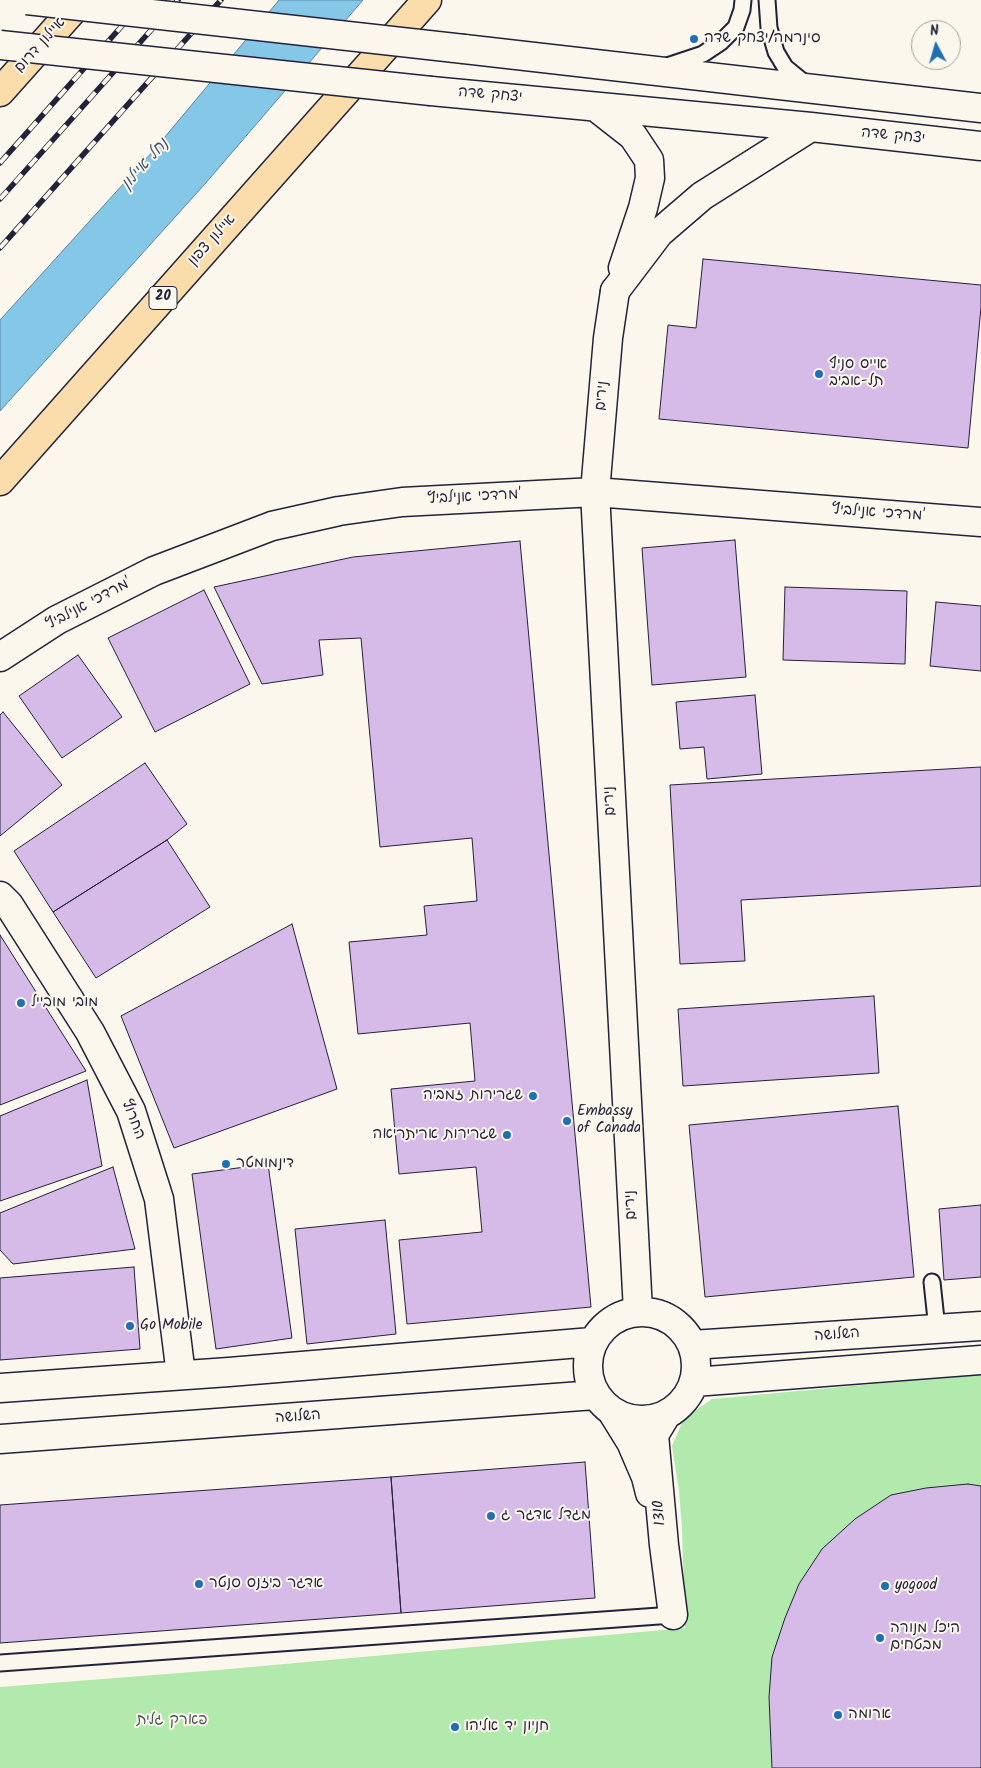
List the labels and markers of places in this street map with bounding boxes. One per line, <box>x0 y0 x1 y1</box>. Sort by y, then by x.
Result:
place label: סינרמה/יצחק שדה <box>704 30 821 48</box>
marker: סינרמה/יצחק שדה <box>688 33 700 45</box>
place label: אייס סניף תל-אביב <box>829 356 887 391</box>
marker: אייס סניף תל-אביב <box>813 368 825 380</box>
place label: מובי מובייל <box>31 994 98 1012</box>
marker: מובי מובייל <box>15 997 27 1009</box>
place label: שגרירות זמביה <box>423 1087 523 1105</box>
marker: שגרירות זמביה <box>527 1090 539 1102</box>
place label: Embassy of Canada <box>577 1103 641 1138</box>
marker: Embassy of Canada <box>561 1115 573 1127</box>
place label: שגרירות אריתריאה <box>372 1126 497 1144</box>
marker: שגרירות אריתריאה <box>501 1129 513 1141</box>
place label: דינמומטר <box>236 1155 294 1173</box>
marker: דינמומטר <box>220 1158 232 1170</box>
place label: Go Mobile <box>140 1317 202 1335</box>
marker: Go Mobile <box>124 1320 136 1332</box>
place label: מגדל אדגר ג <box>501 1507 591 1525</box>
marker: מגדל אדגר ג <box>485 1510 497 1522</box>
place label: אדגר ביזנס סנטר <box>209 1575 323 1593</box>
place label: yogood <box>895 1577 937 1595</box>
marker: אדגר ביזנס סנטר <box>193 1578 205 1590</box>
marker: yogood <box>879 1580 891 1592</box>
place label: היכל מנורה מבטחים <box>890 1620 960 1655</box>
marker: היכל מנורה מבטחים <box>874 1632 886 1644</box>
place label: ארומה <box>848 1706 891 1724</box>
marker: ארומה <box>832 1709 844 1721</box>
place label: חניון יד אליהו <box>465 1718 549 1736</box>
marker: חניון יד אליהו <box>449 1721 461 1733</box>

